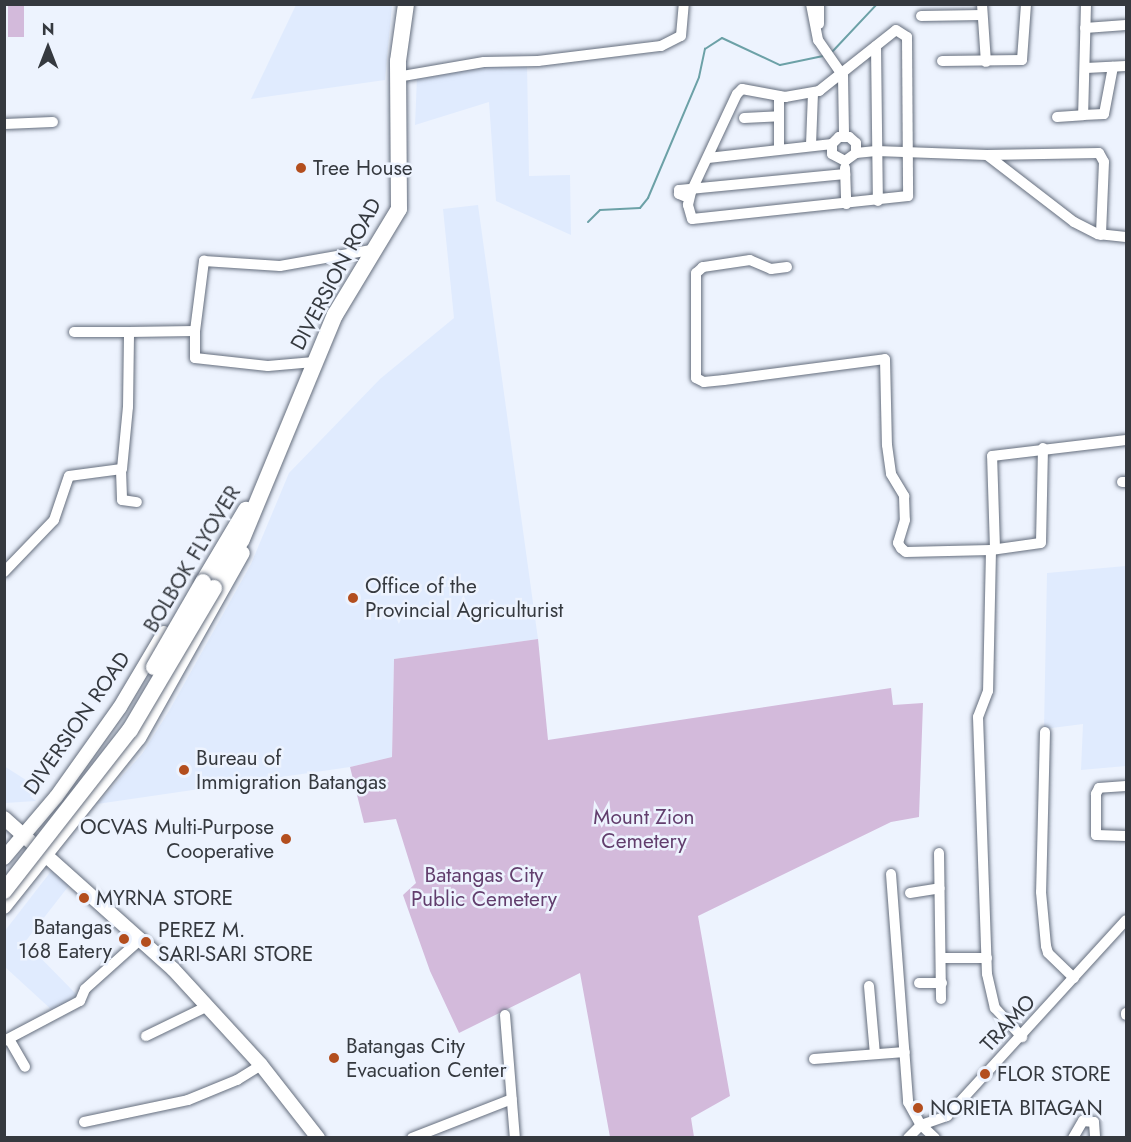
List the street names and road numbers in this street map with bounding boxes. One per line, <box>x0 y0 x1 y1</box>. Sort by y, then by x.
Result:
street label: DIVERSION ROAD <box>285 194 387 354</box>
street label: BOLBOK FLYOVER <box>138 481 246 637</box>
street label: DIVERSION ROAD <box>18 647 136 799</box>
street label: TRAMO <box>975 989 1041 1057</box>

